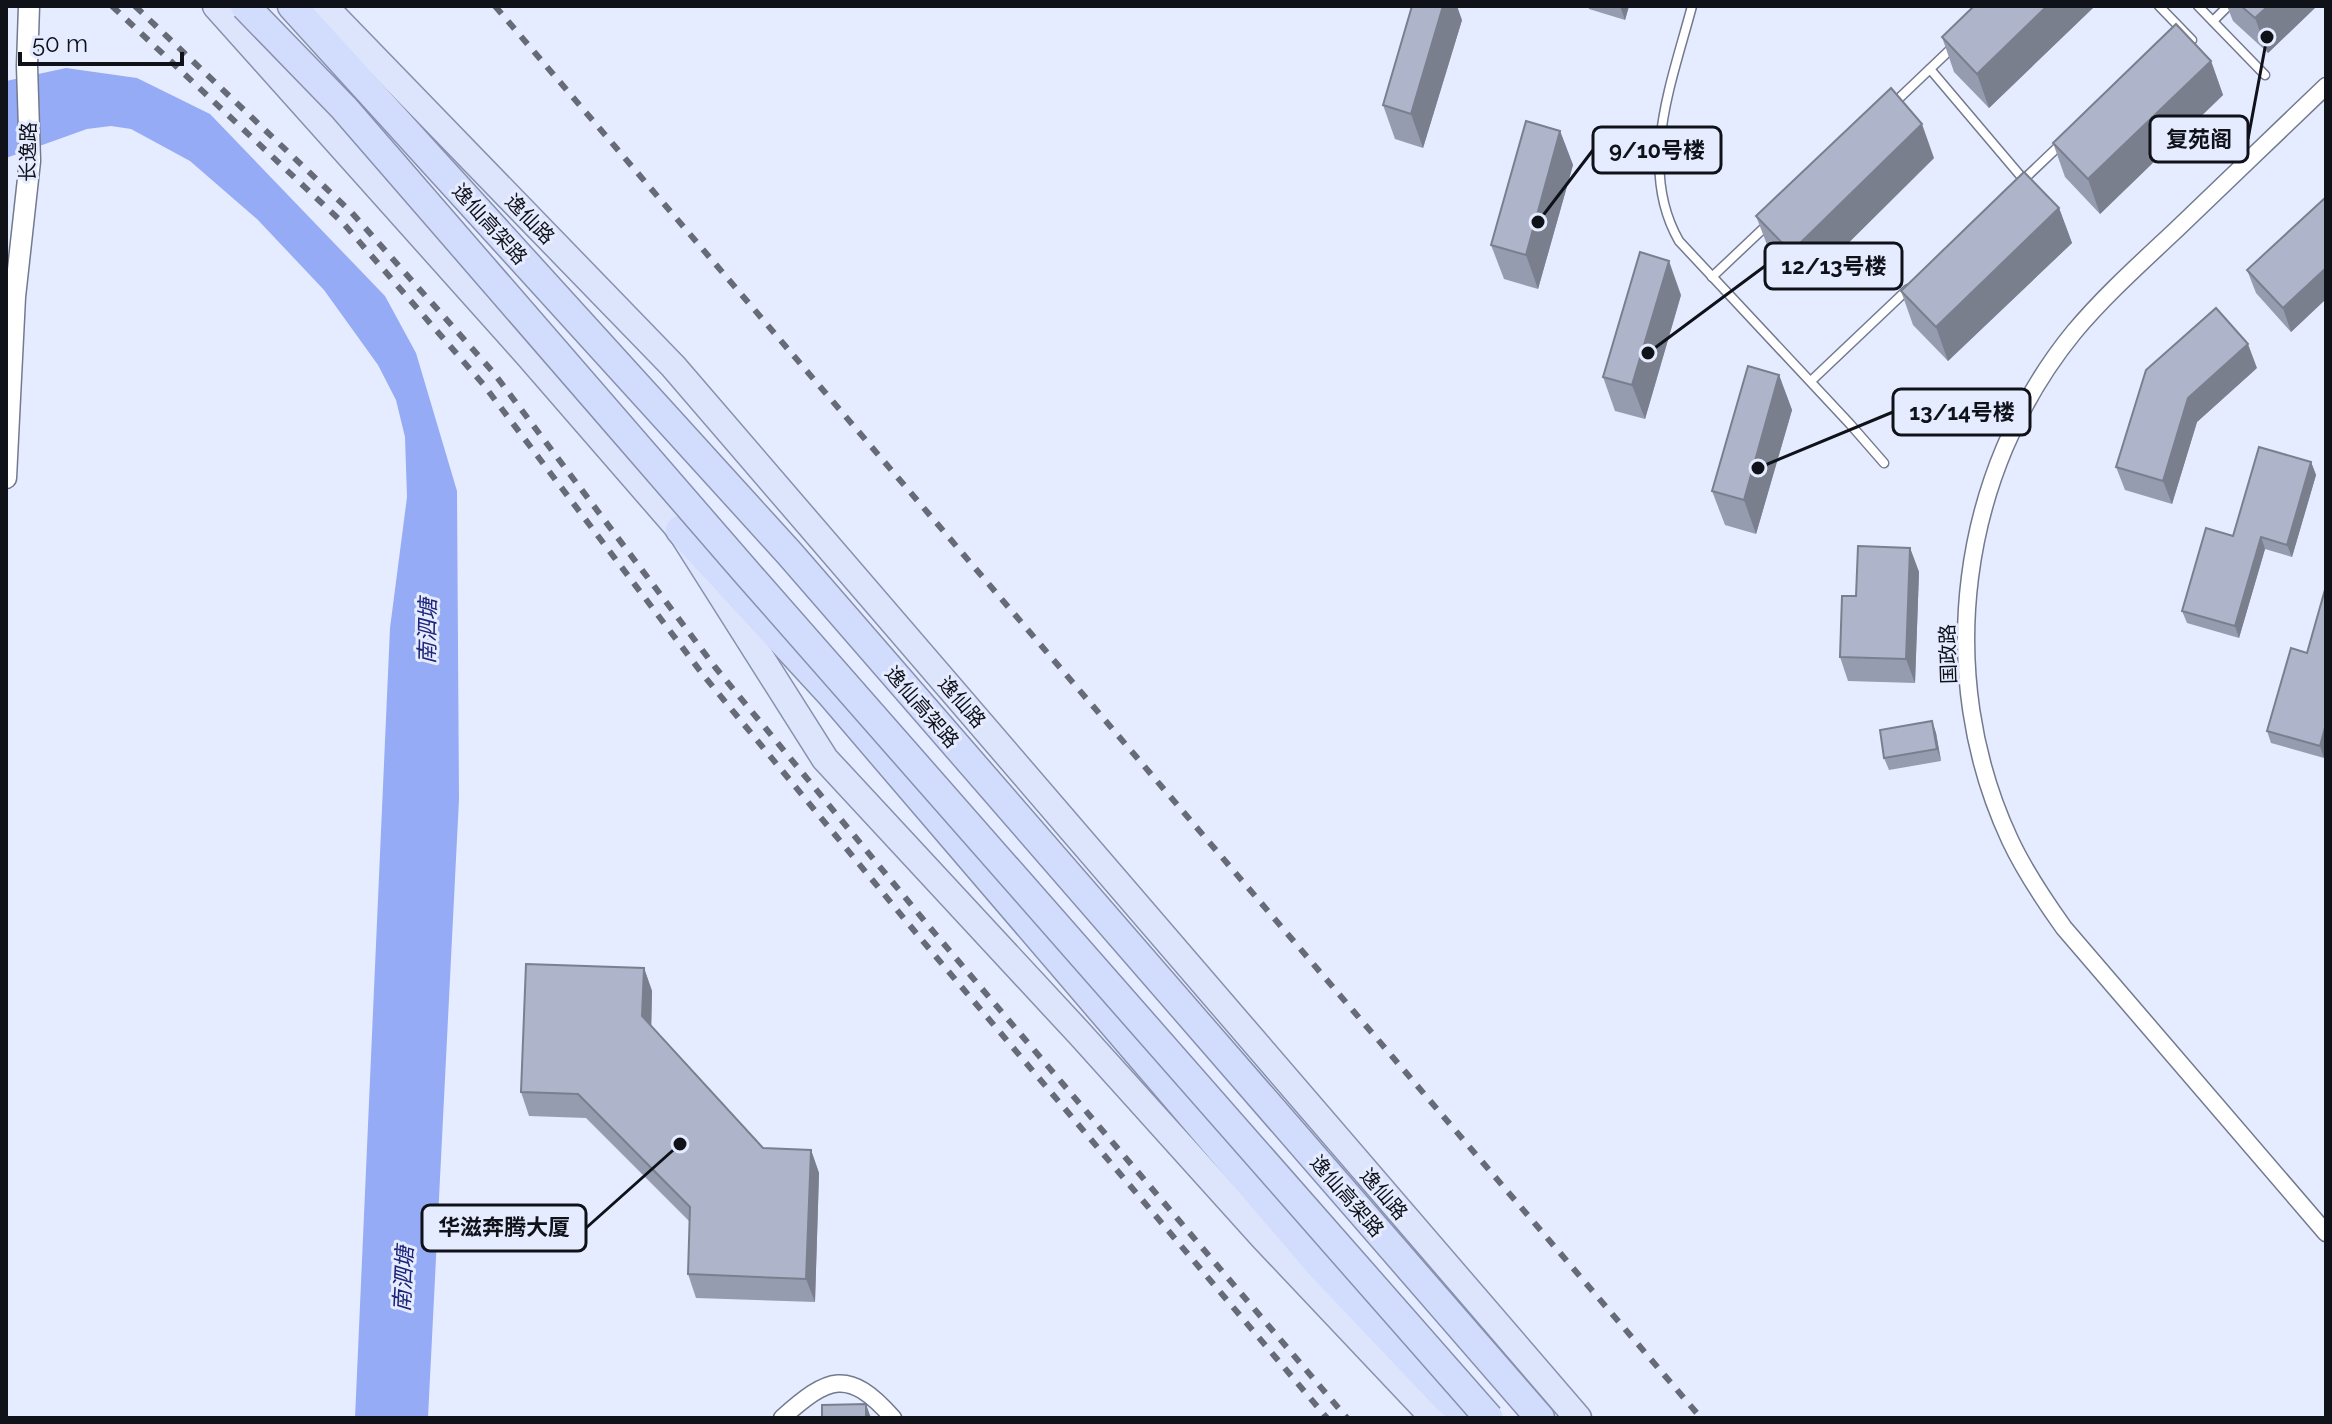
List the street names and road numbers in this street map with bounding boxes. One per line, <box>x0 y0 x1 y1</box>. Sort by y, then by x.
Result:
street label: 长逸路 <box>15 122 41 182</box>
street label: 逸仙高架路 <box>448 179 532 269</box>
street label: 逸仙路 <box>501 189 559 249</box>
street label: 国政路 <box>1935 624 1961 684</box>
street label: 逸仙高架路 <box>880 661 964 753</box>
street label: 逸仙路 <box>933 671 991 733</box>
street label: 逸仙高架路 <box>1305 1150 1389 1242</box>
street label: 逸仙路 <box>1355 1163 1413 1225</box>

